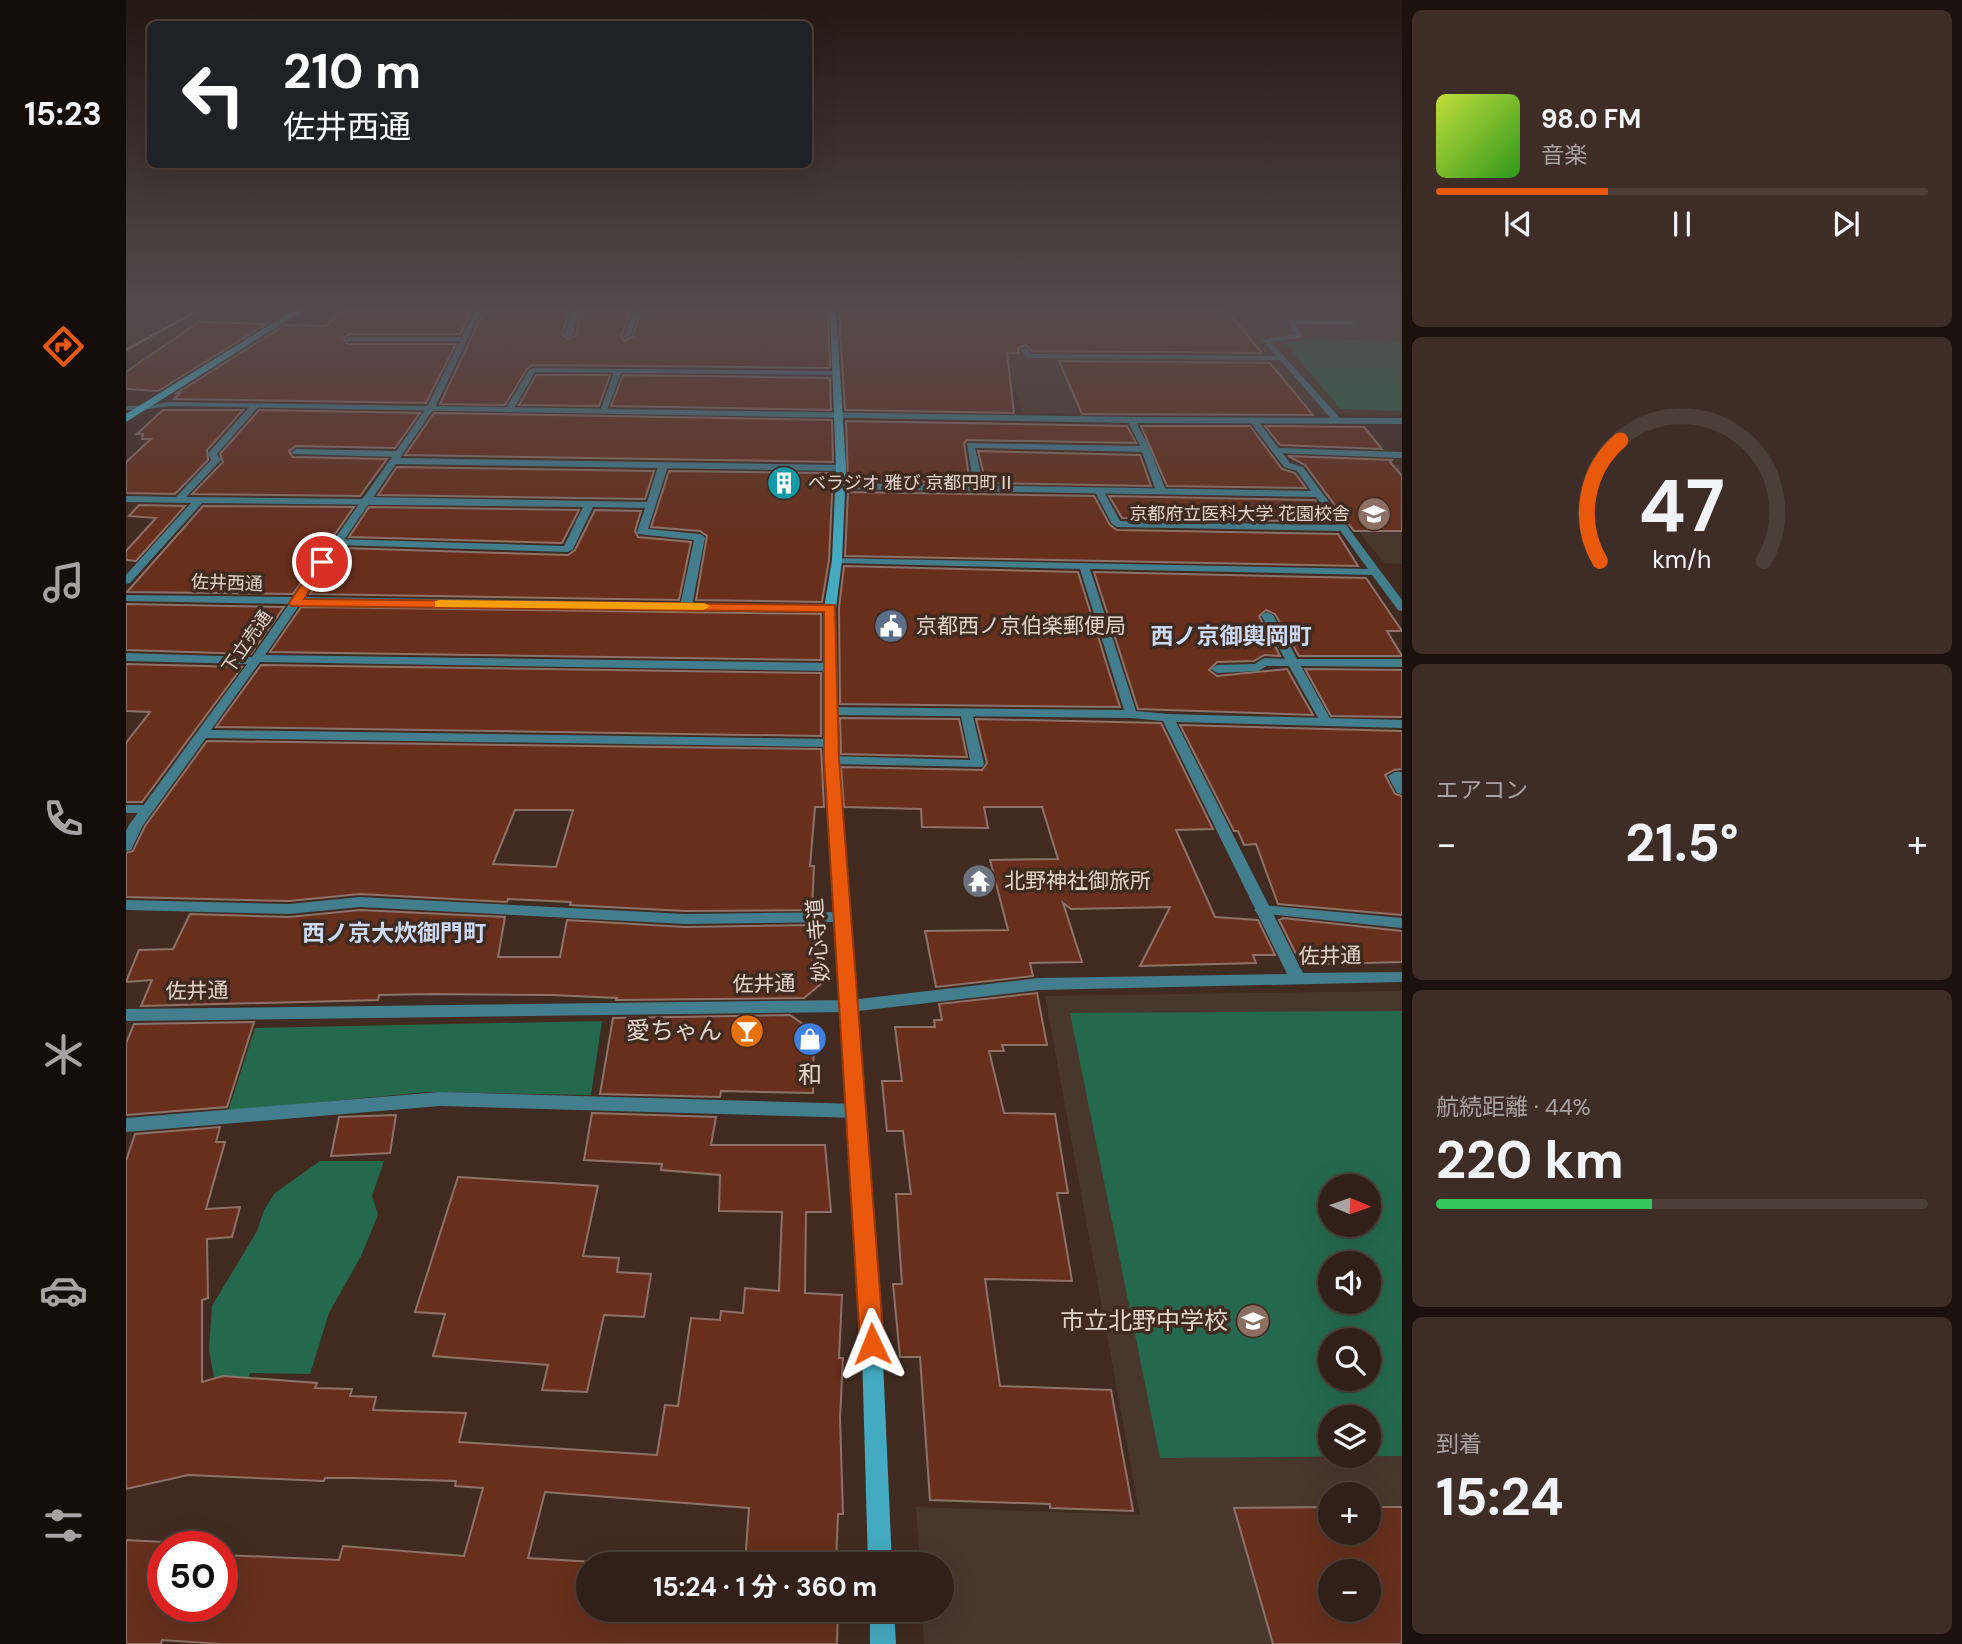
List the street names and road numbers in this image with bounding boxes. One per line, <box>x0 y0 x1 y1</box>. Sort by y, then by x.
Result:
street label: 佐井西通 <box>191 570 263 596</box>
street label: 下立売通 <box>217 606 277 678</box>
street label: 妙心寺道 <box>800 897 836 983</box>
street label: 佐井通 <box>1298 941 1362 971</box>
street label: 佐井通 <box>732 969 796 999</box>
street label: 佐井通 <box>165 976 229 1006</box>

